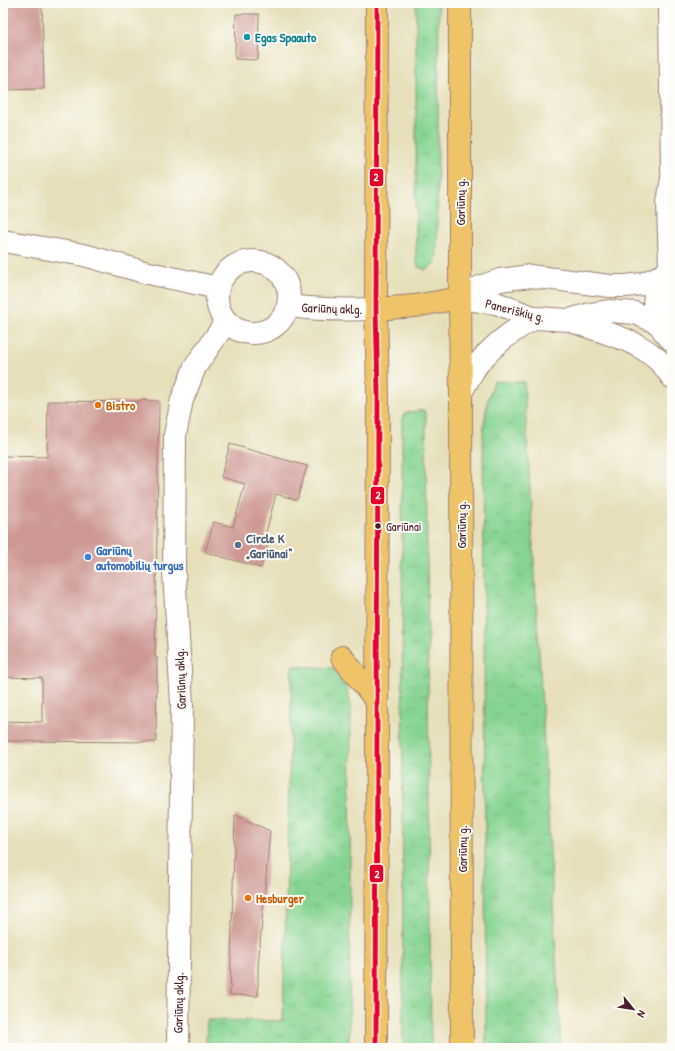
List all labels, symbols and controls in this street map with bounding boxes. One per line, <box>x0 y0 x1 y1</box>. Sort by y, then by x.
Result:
place label: Egas Spaauto <box>255 28 317 47</box>
marker: Egas Spaauto <box>242 32 252 42</box>
line badge: 2 <box>369 168 384 187</box>
text: 2 <box>373 170 379 184</box>
street label: Gariūnų g. <box>451 178 469 226</box>
street label: Paneriškių g. <box>484 294 547 326</box>
street label: Gariūnų aklg. <box>301 298 363 318</box>
place label: Bistro <box>106 396 136 414</box>
marker: Bistro <box>93 400 103 410</box>
line badge: 2 <box>370 486 385 505</box>
text: 2 <box>375 488 381 502</box>
street label: Gariūnų g. <box>452 501 470 549</box>
place label: Gariūnai <box>386 518 421 535</box>
marker: Gariūnai <box>373 521 383 531</box>
place label: Circle K „Gariūnai“ <box>246 529 292 562</box>
marker: Circle K „Gariūnai“ <box>233 540 243 550</box>
place label: Gariūnų automobilių turgus <box>96 541 184 575</box>
marker: Gariūnų automobilių turgus <box>83 552 93 562</box>
street label: Gariūnų aklg. <box>170 648 190 710</box>
street label: Gariūnų g. <box>453 825 471 873</box>
line badge: 2 <box>369 864 384 883</box>
text: 2 <box>374 867 380 881</box>
place label: Hesburger <box>256 889 305 908</box>
marker: Hesburger <box>243 893 253 903</box>
street label: Gariūnų aklg. <box>168 972 188 1034</box>
north arrow <box>613 989 653 1029</box>
text: N <box>634 1008 649 1020</box>

